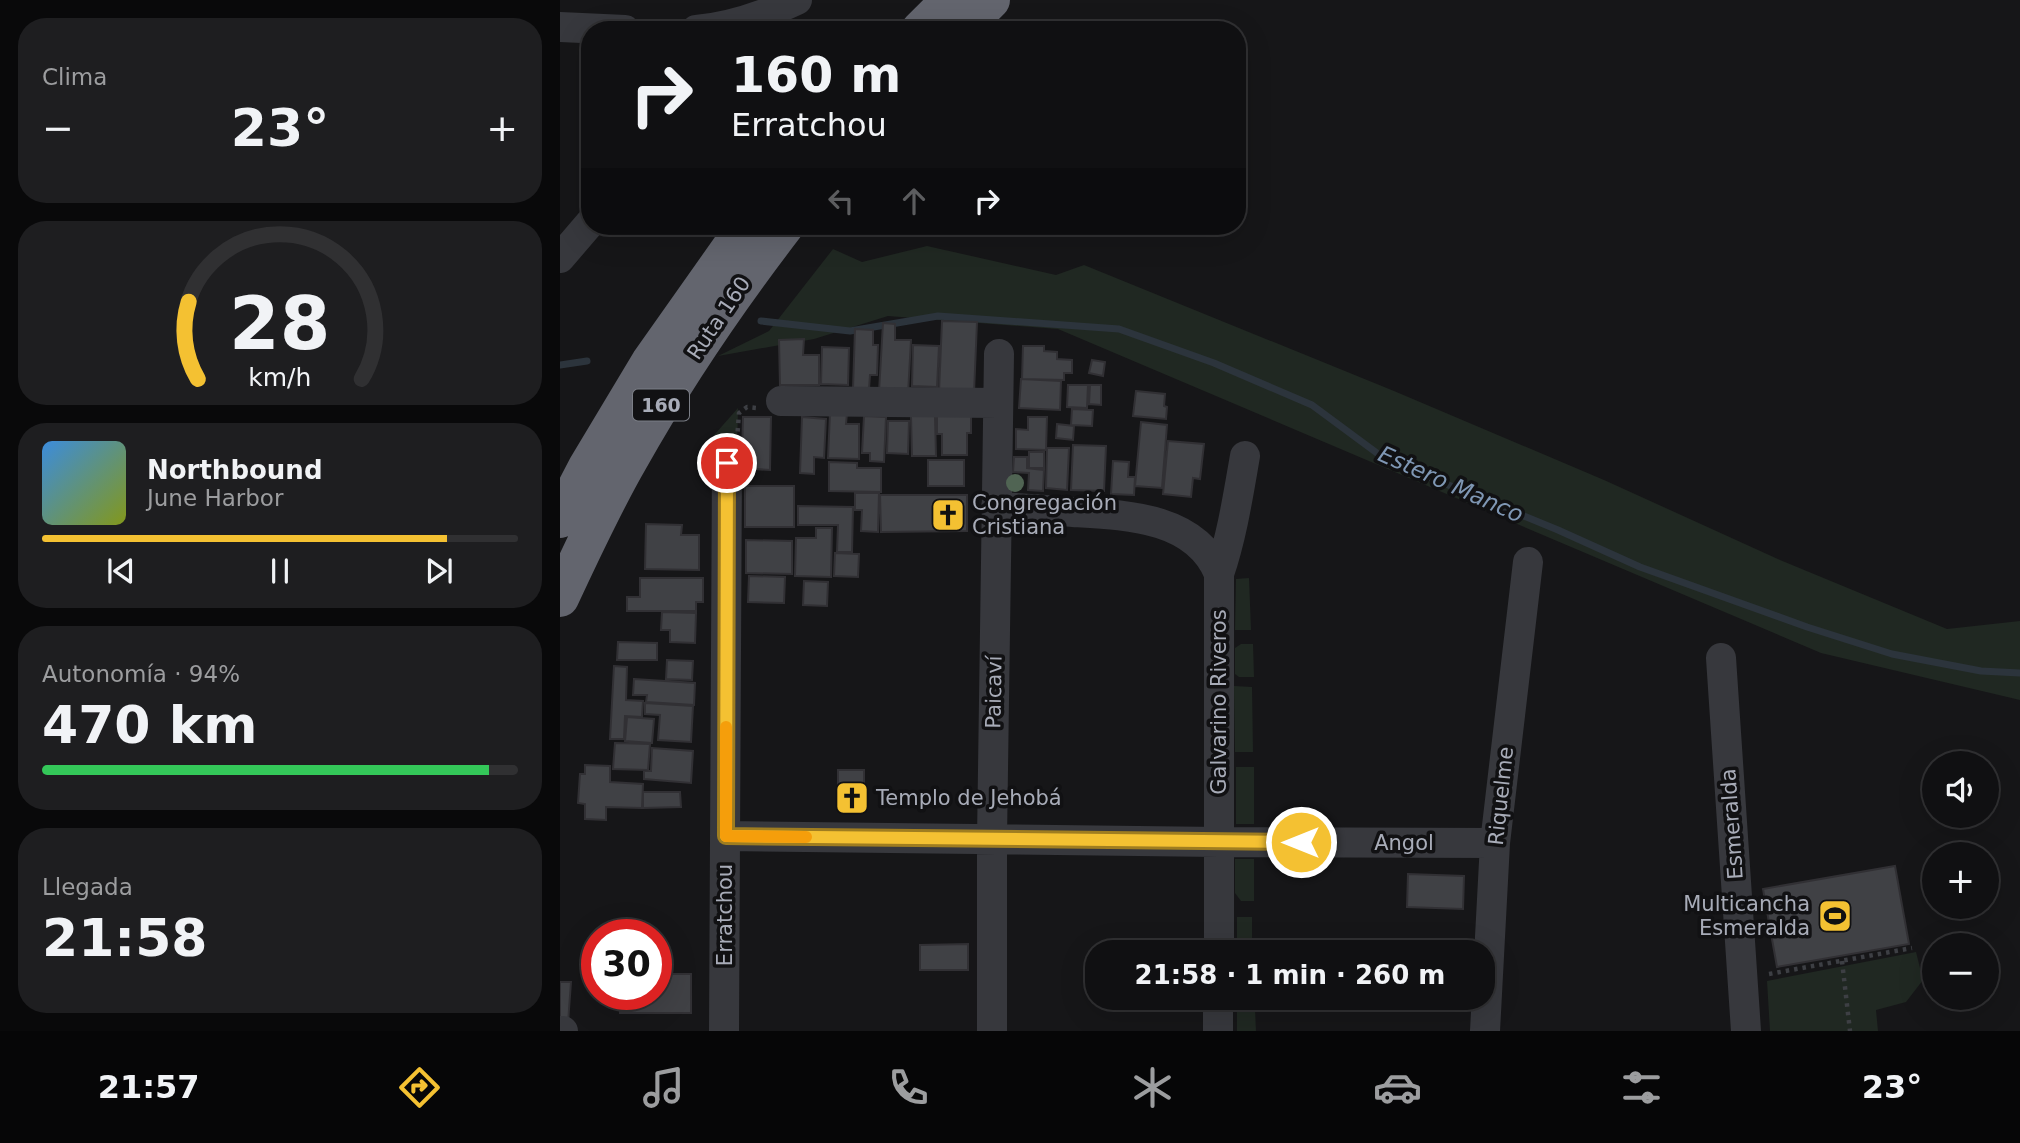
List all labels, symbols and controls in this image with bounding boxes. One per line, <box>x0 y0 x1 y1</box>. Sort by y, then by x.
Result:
text: 160 m <box>731 47 901 104</box>
icon: right <box>616 49 707 140</box>
text: Clima <box>42 64 107 90</box>
text: 23° <box>231 98 329 158</box>
text: − <box>42 106 74 150</box>
text: + <box>486 106 518 150</box>
text: Erratchou <box>731 106 887 144</box>
icon: left <box>822 182 860 220</box>
icon: ahead <box>895 182 933 220</box>
icon: right <box>968 182 1006 220</box>
street label: Ruta 160 <box>683 272 755 364</box>
text: 28 <box>229 281 331 366</box>
text: km/h <box>248 363 312 392</box>
road number: 160 <box>633 390 689 420</box>
pin <box>697 433 757 493</box>
water label: Estero Manco <box>1375 440 1527 528</box>
icon: arrive <box>708 444 746 482</box>
text: Northbound <box>147 455 323 485</box>
text: June Harbor <box>147 485 283 511</box>
place label: Congregación Cristiana <box>972 491 1117 539</box>
church icon: Congregación Cristiana <box>929 496 967 534</box>
icon: previous <box>102 552 140 590</box>
icon: pause <box>261 552 299 590</box>
icon: next <box>420 552 458 590</box>
street label: Galvarino Riveros <box>1207 609 1231 795</box>
street label: Paicaví <box>981 654 1007 729</box>
text: Autonomía · 94% <box>42 661 240 687</box>
text: 470 km <box>42 695 257 755</box>
street label: Riquelme <box>1484 745 1518 847</box>
map controls <box>1922 751 1999 1010</box>
button: sound <box>1922 751 1999 828</box>
street label: Esmeralda <box>1716 768 1748 880</box>
church icon: Templo de Jehobá <box>833 779 871 817</box>
place label: Templo de Jehobá <box>875 786 1062 810</box>
position arrow <box>1264 805 1338 879</box>
street label: Angol <box>1374 831 1434 855</box>
button: + <box>1922 842 1999 919</box>
street label: Erratchou <box>713 864 737 966</box>
text: Llegada <box>42 874 133 900</box>
place label: Multicancha Esmeralda <box>1683 892 1810 940</box>
sports icon: Multicancha Esmeralda <box>1816 897 1854 935</box>
text: 21:58 <box>42 908 208 968</box>
speed limit sign: 30 <box>581 919 672 1010</box>
button: − <box>1922 933 1999 1010</box>
text: 21:58 · 1 min · 260 m <box>1135 960 1445 990</box>
icon: directions <box>395 1063 444 1112</box>
icon: music <box>639 1063 688 1112</box>
icon: phone <box>884 1063 933 1112</box>
icon: climate <box>1128 1063 1177 1112</box>
icon: car <box>1373 1063 1422 1112</box>
icon: filters <box>1617 1063 1666 1112</box>
text: 21:57 <box>98 1068 200 1106</box>
text: 23° <box>1862 1068 1922 1106</box>

